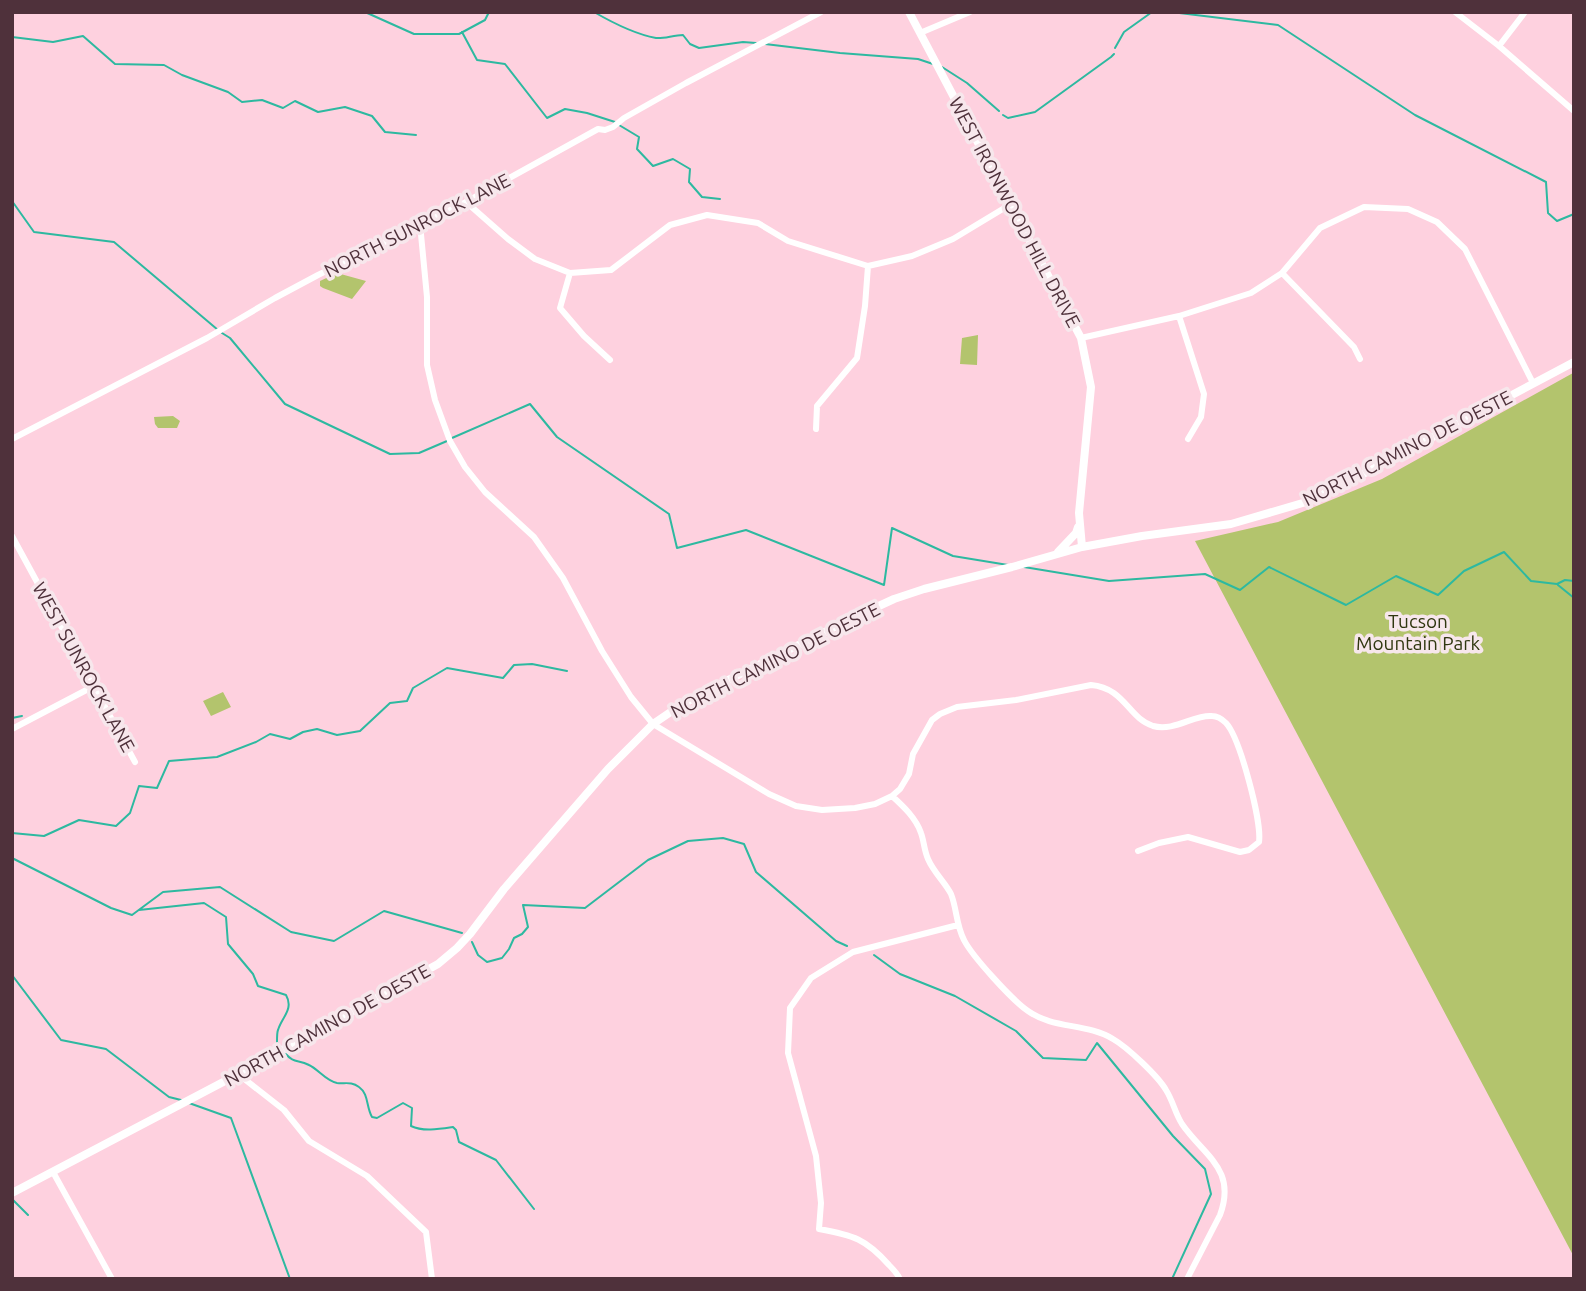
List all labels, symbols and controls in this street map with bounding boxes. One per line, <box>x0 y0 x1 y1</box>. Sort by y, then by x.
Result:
street label: WEST IRONWOOD HILL DRIVE <box>945 93 1085 331</box>
street label: NORTH SUNROCK LANE <box>320 169 514 281</box>
street label: NORTH CAMINO DE OESTE <box>1299 386 1515 510</box>
street label: WEST SUNROCK LANE <box>28 578 140 756</box>
street label: NORTH CAMINO DE OESTE <box>667 598 883 722</box>
park label: Tucson Mountain Park <box>1356 610 1480 654</box>
street label: NORTH CAMINO DE OESTE <box>220 959 434 1091</box>

